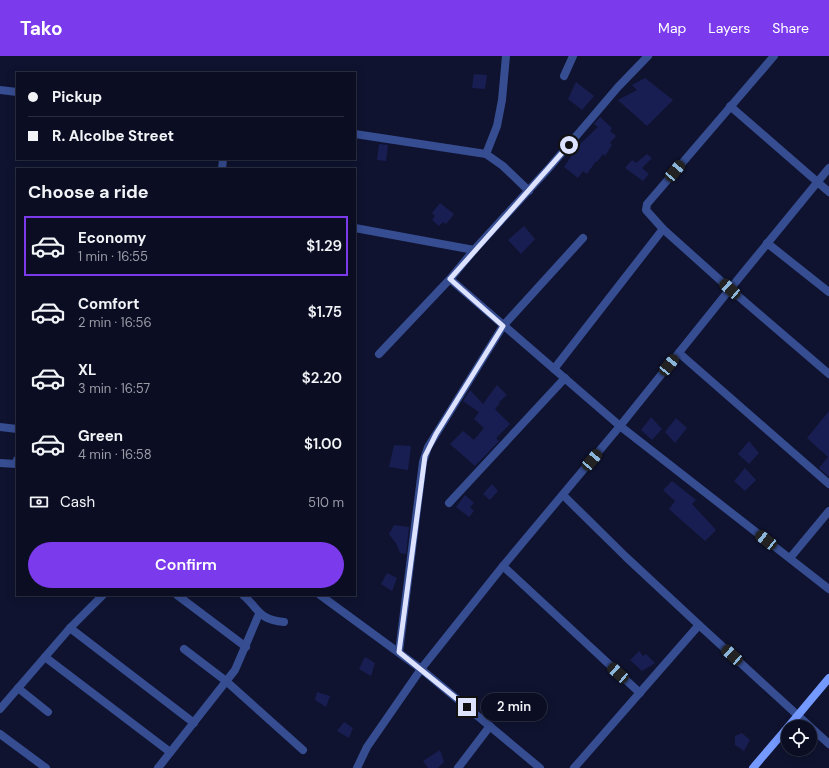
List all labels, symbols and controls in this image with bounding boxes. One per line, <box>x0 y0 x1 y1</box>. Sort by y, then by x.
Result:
text: Tako <box>20 16 63 41</box>
text: Map <box>658 19 686 37</box>
text: Layers <box>708 19 750 37</box>
text: Share <box>772 19 809 37</box>
text: Pickup <box>52 87 102 107</box>
text: R. Alcolbe Street <box>52 126 174 146</box>
route start <box>560 136 578 154</box>
car <box>663 158 687 184</box>
text: Choose a ride <box>28 180 149 204</box>
icon: car <box>30 228 66 264</box>
text: Economy <box>78 228 146 248</box>
text: $1.29 <box>306 236 342 256</box>
text: 1 min · 16:55 <box>78 248 148 265</box>
car <box>717 277 743 301</box>
icon: car <box>30 294 66 330</box>
text: Comfort <box>78 294 139 314</box>
text: $1.75 <box>308 302 342 322</box>
text: 2 min · 16:56 <box>78 314 152 331</box>
car <box>657 352 681 378</box>
icon: car <box>30 360 66 396</box>
text: XL <box>78 360 96 380</box>
text: $2.20 <box>302 368 342 388</box>
text: 3 min · 16:57 <box>78 380 150 397</box>
icon: car <box>30 426 66 462</box>
text: Green <box>78 426 123 446</box>
text: $1.00 <box>304 434 342 454</box>
text: 4 min · 16:58 <box>78 446 152 463</box>
car <box>580 447 604 473</box>
icon: cash <box>28 491 50 513</box>
text: Cash <box>60 492 95 512</box>
text: 510 m <box>308 494 344 511</box>
car <box>753 528 779 552</box>
button: Confirm <box>28 542 344 588</box>
car <box>719 643 745 667</box>
car <box>605 661 631 685</box>
callout: 2 min <box>481 693 547 721</box>
route end <box>458 698 476 716</box>
text: 2 min <box>497 698 531 715</box>
map controls <box>781 720 817 756</box>
button: locate <box>781 720 817 756</box>

